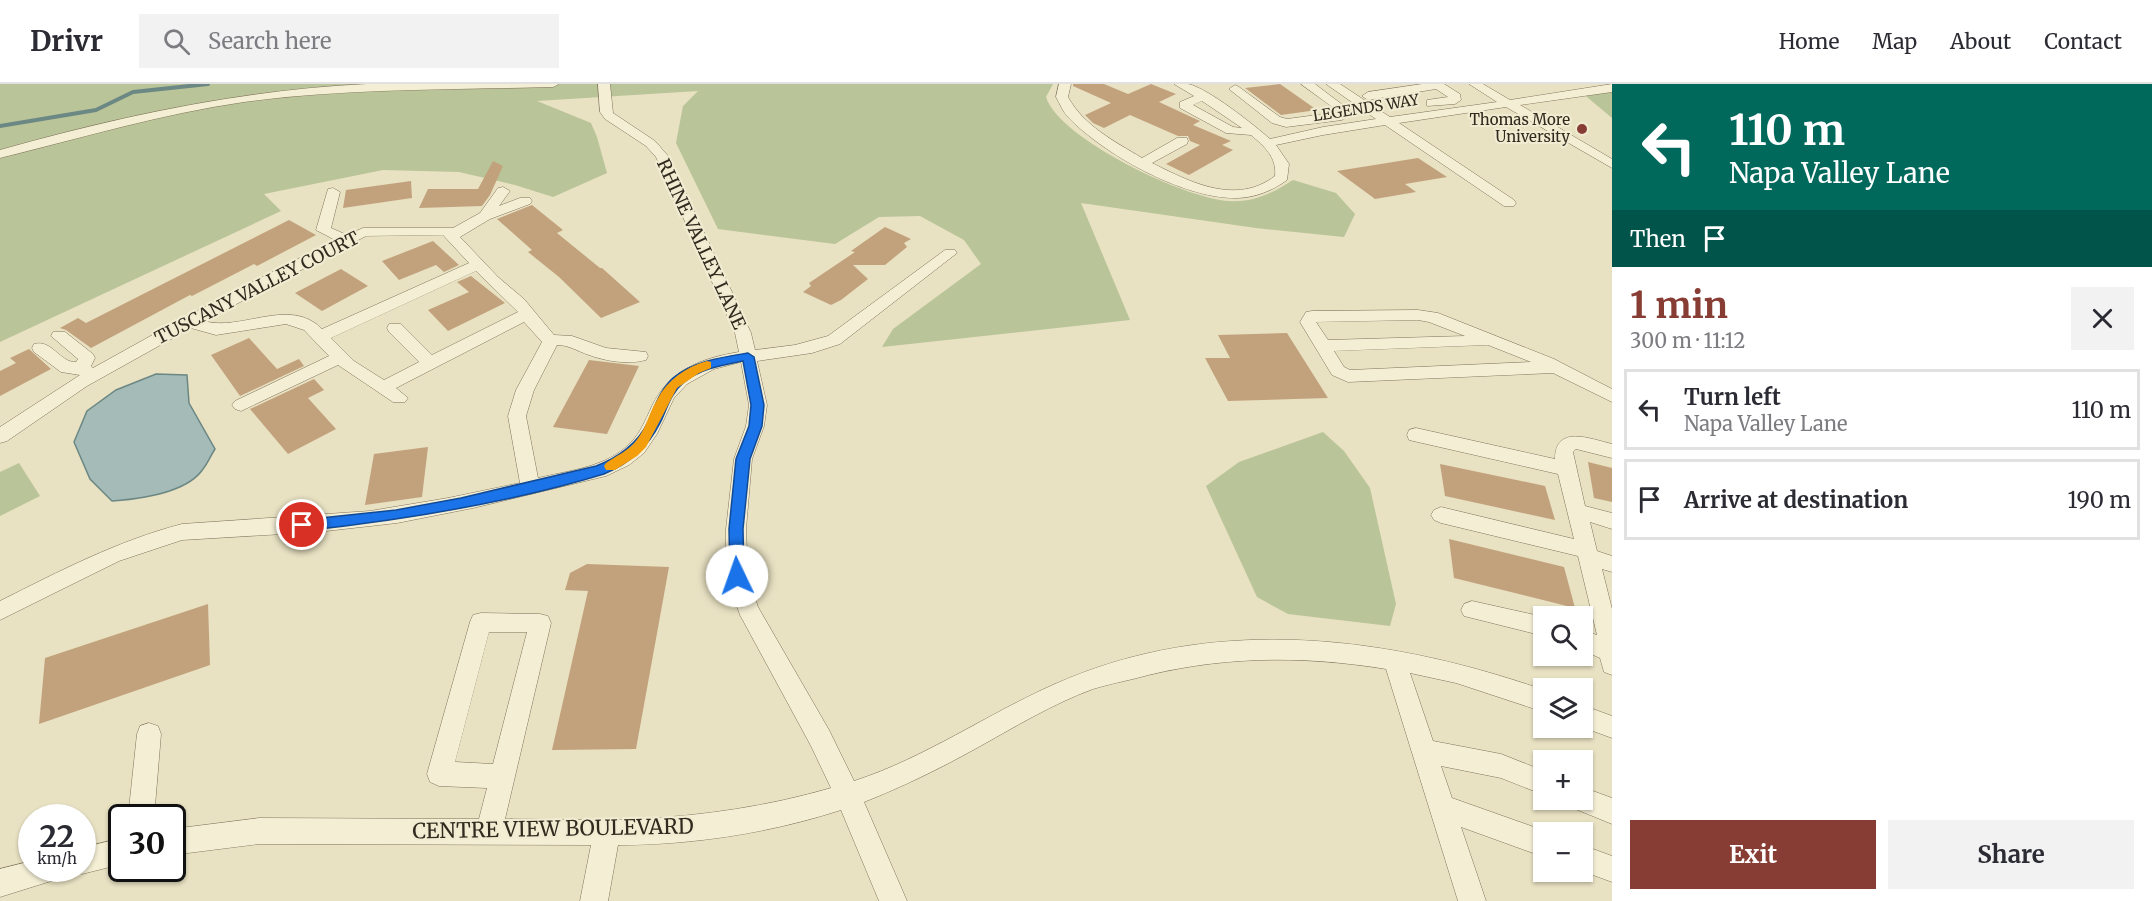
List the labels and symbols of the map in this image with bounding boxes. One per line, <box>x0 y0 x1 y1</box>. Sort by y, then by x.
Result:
street label: LEGENDS WAY <box>1311 90 1421 125</box>
place label: Thomas More University <box>1469 110 1570 146</box>
marker: Thomas More University <box>1575 122 1589 136</box>
street label: RHINE VALLEY LANE <box>652 155 751 333</box>
street label: TUSCANY VALLEY COURT <box>151 226 363 349</box>
pin <box>276 499 327 550</box>
position arrow <box>705 544 769 608</box>
speed limit sign: 30 <box>108 804 186 882</box>
street label: CENTRE VIEW BOULEVARD <box>412 813 694 844</box>

